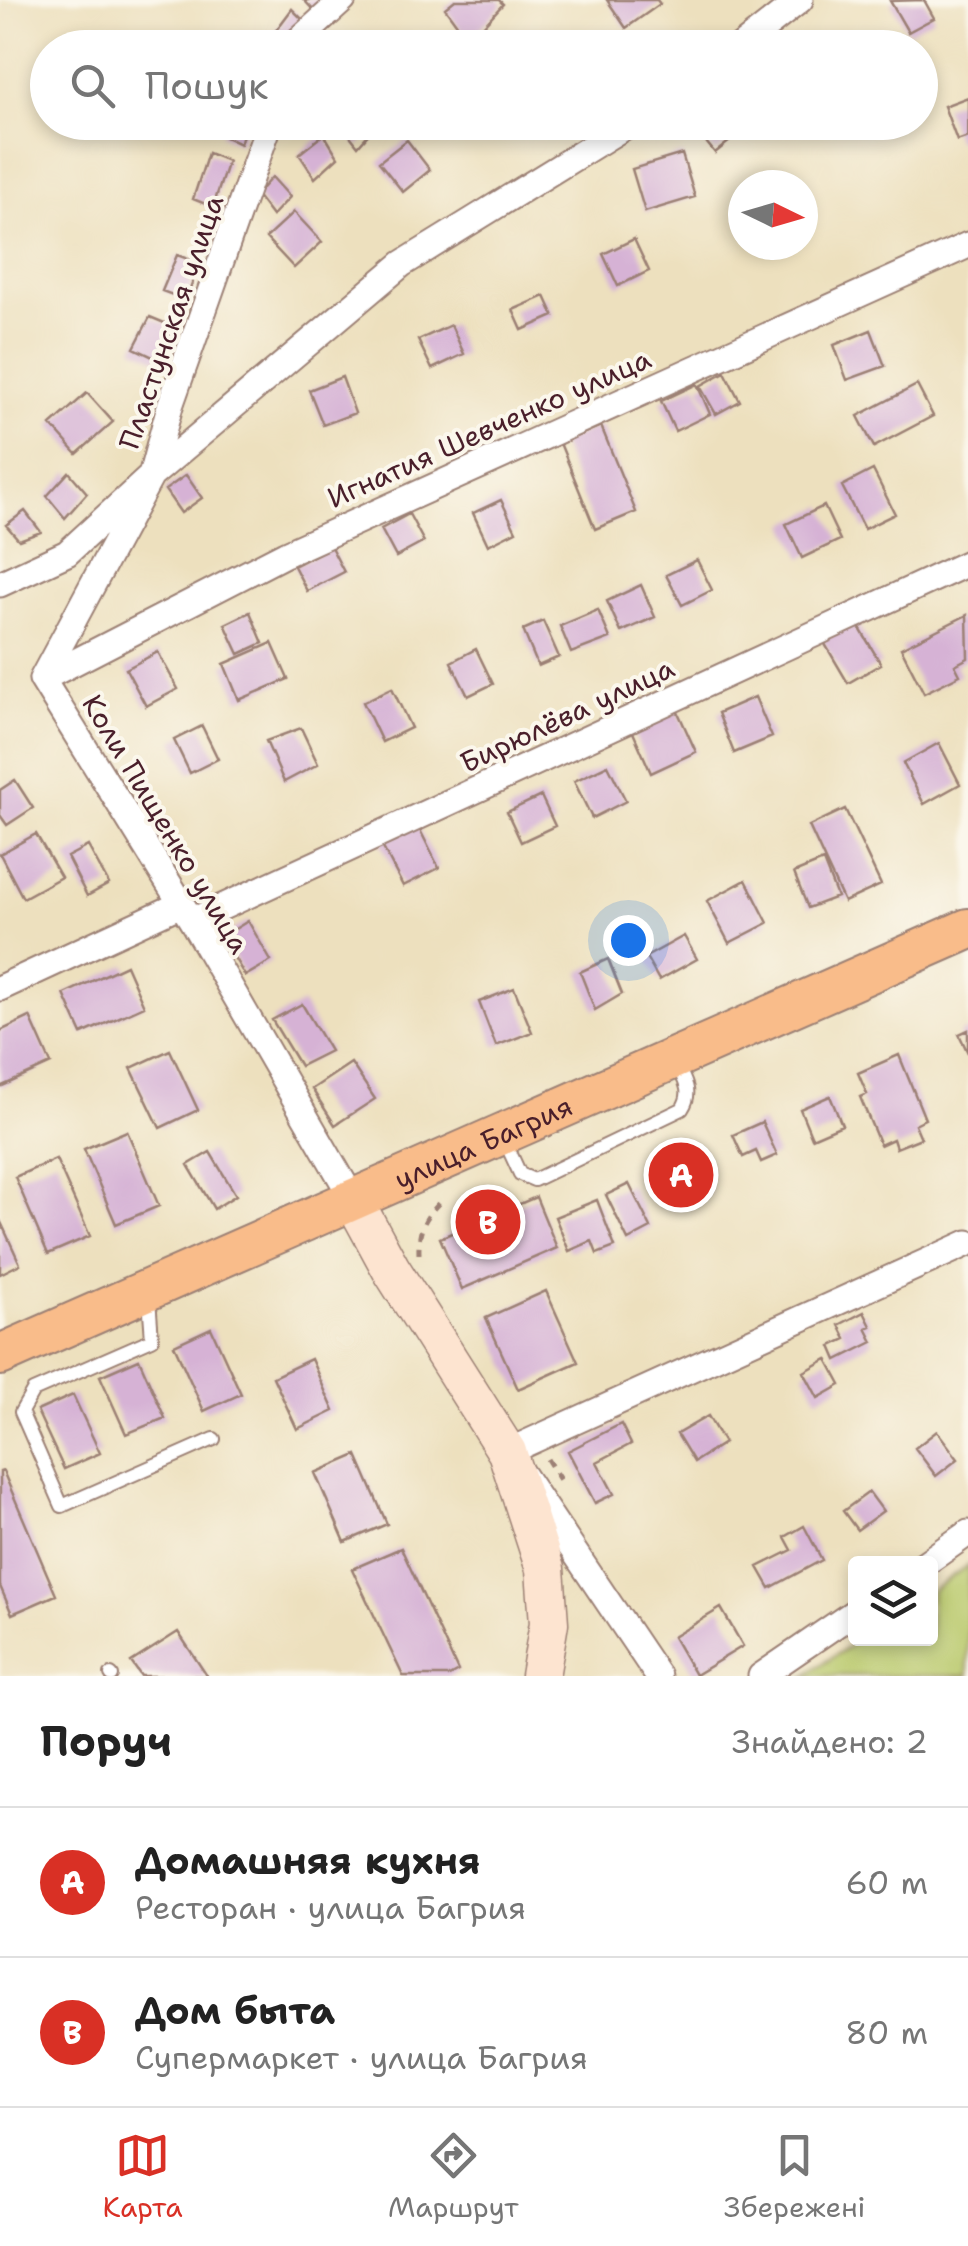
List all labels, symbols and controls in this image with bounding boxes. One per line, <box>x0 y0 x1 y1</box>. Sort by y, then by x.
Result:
search box <box>30 30 938 140</box>
icon: search <box>65 58 120 113</box>
text: Пошук <box>145 60 268 111</box>
north arrow <box>728 170 818 260</box>
street label: Пластунская улица <box>110 190 232 454</box>
street label: Игнатия Шевченко улица <box>321 339 657 517</box>
street label: Бирюлёва улица <box>454 649 680 781</box>
street label: Коли Пищенко улица <box>74 687 258 961</box>
your location <box>603 915 654 966</box>
street label: улица Багрия <box>388 1086 578 1198</box>
pin: A <box>648 1138 714 1212</box>
pin: B <box>456 1184 520 1260</box>
map controls <box>848 1556 938 1646</box>
button: layers <box>848 1556 938 1646</box>
text: Поруч <box>40 1713 172 1769</box>
text: Знайдено: 2 <box>732 1720 928 1763</box>
text: Домашняя кухня <box>135 1835 481 1886</box>
text: A <box>60 1861 85 1904</box>
text: 60 m <box>846 1861 928 1904</box>
text: Ресторан · улица Багрия <box>135 1886 526 1929</box>
text: Дом быта <box>135 1985 335 2036</box>
text: B <box>63 2011 82 2054</box>
text: 80 m <box>845 2011 928 2054</box>
text: Супермаркет · улица Багрия <box>135 2036 588 2079</box>
tab: Карта <box>103 2128 183 2226</box>
tab: Маршрут <box>388 2128 519 2226</box>
tab: Збережені <box>724 2128 865 2226</box>

